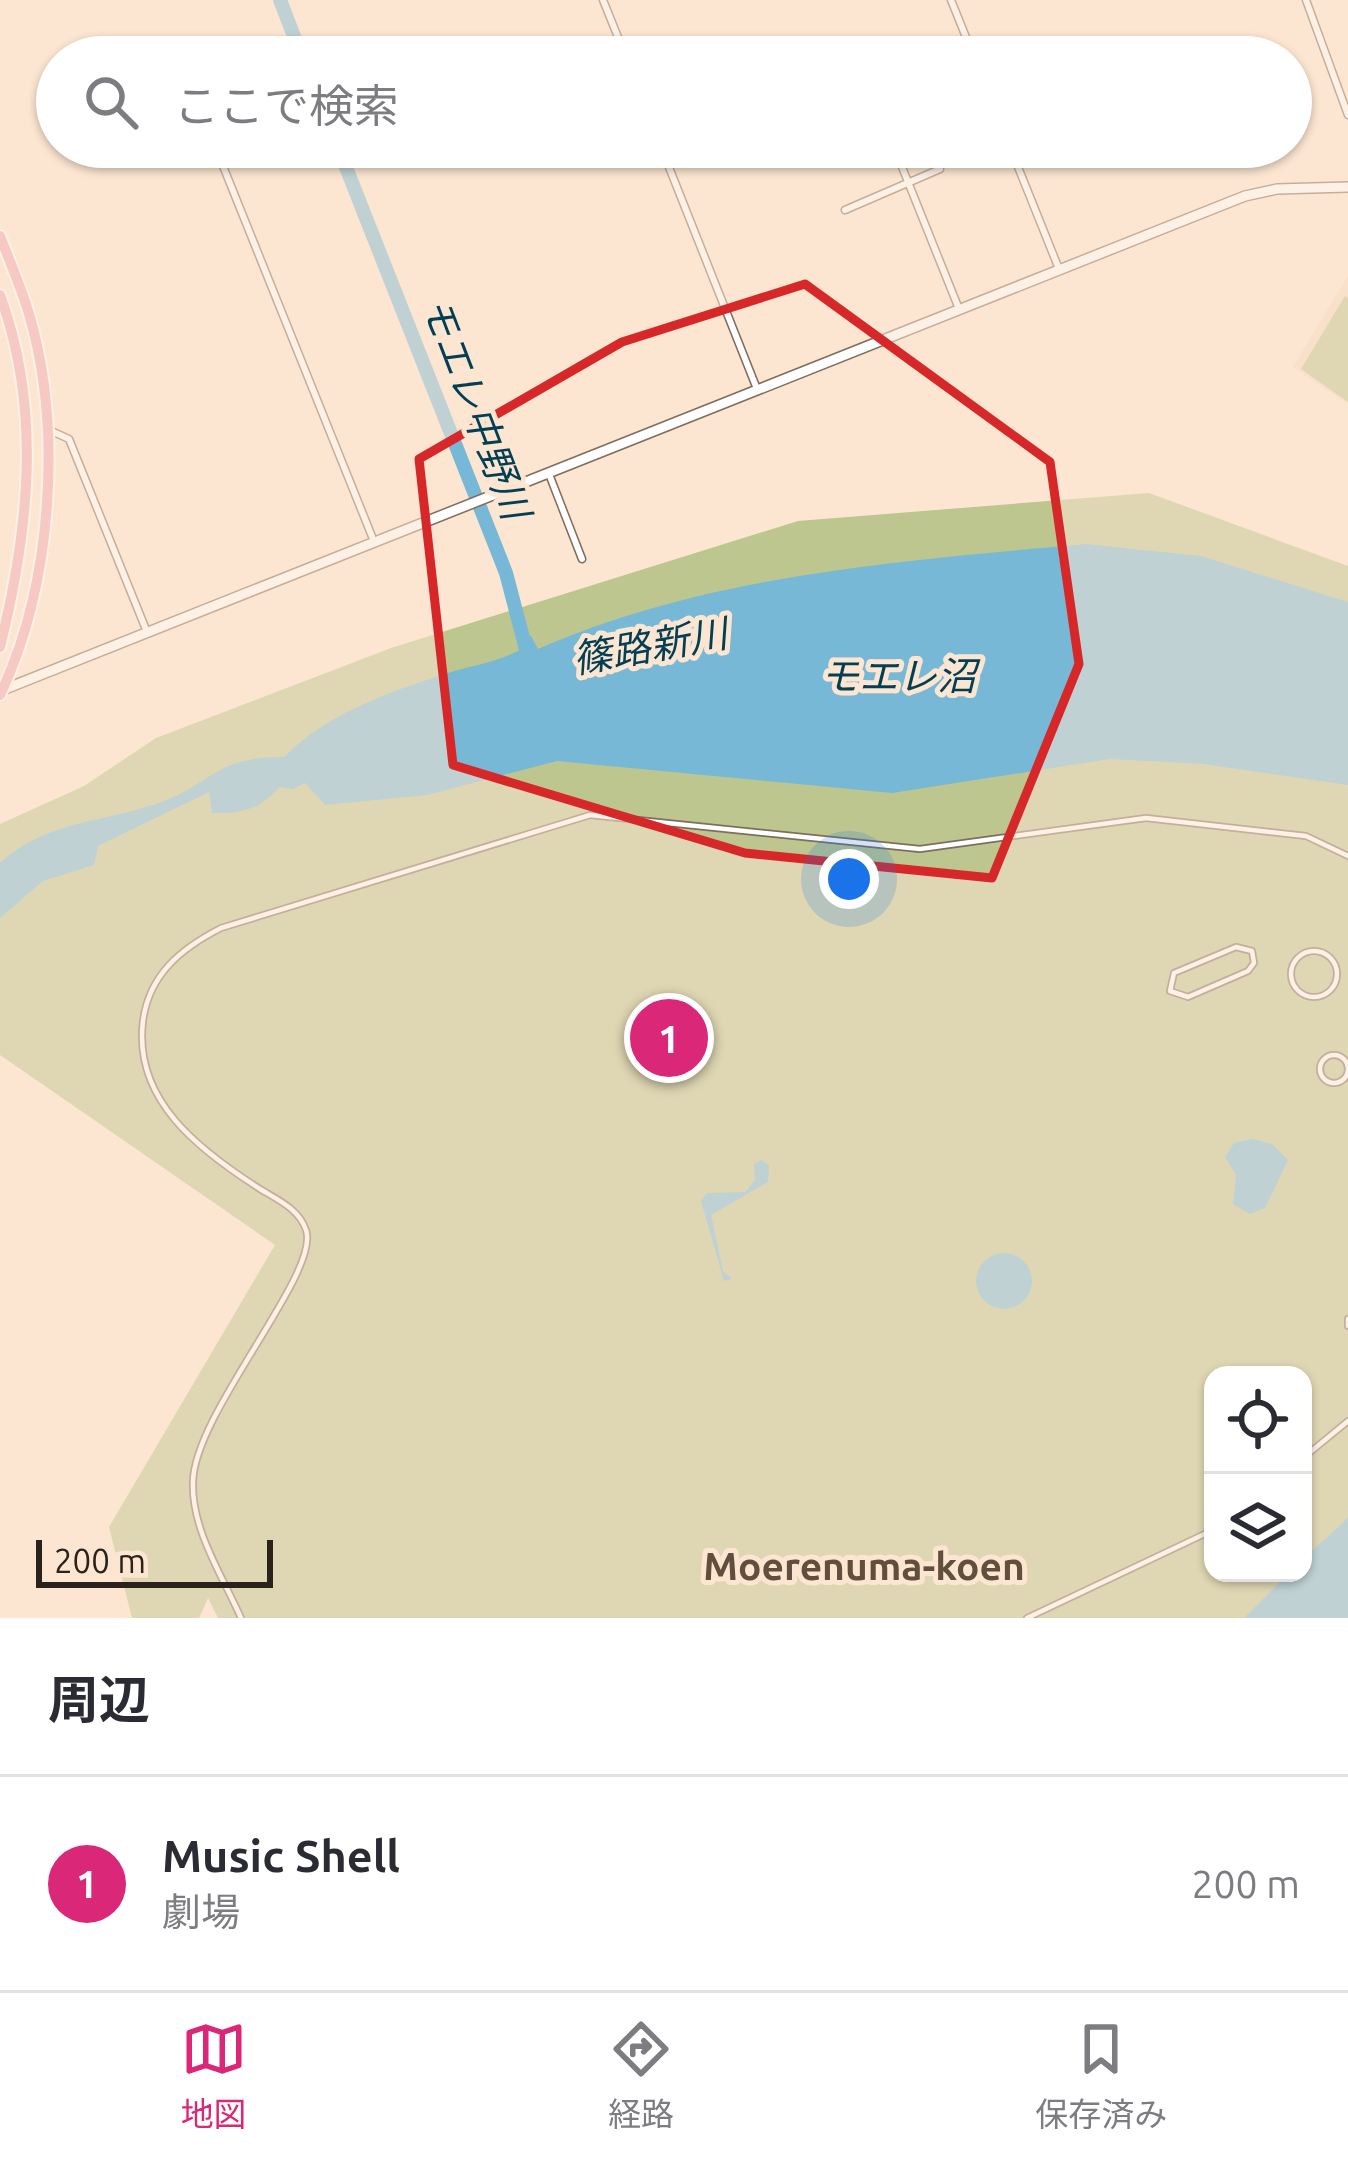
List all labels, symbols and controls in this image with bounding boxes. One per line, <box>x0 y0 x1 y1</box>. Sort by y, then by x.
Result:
search box <box>36 36 1312 168</box>
icon: search <box>78 69 144 135</box>
text: ここで検索 <box>174 80 399 131</box>
water label: モエレ中野川 <box>414 291 540 528</box>
water label: 篠路新川 <box>569 610 734 680</box>
water label: モエレ沼 <box>820 654 981 697</box>
your location <box>819 849 879 909</box>
pin: 1 <box>630 993 708 1083</box>
map controls <box>1204 1366 1312 1582</box>
button: locate <box>1204 1366 1312 1474</box>
button: layers <box>1204 1474 1312 1582</box>
scale bar <box>36 1534 273 1587</box>
text: 200 m <box>54 1542 146 1579</box>
district label: Moerenuma-koen <box>703 1544 1025 1587</box>
text: 周辺 <box>48 1670 150 1728</box>
text: Music Shell <box>162 1830 400 1881</box>
text: 1 <box>76 1862 98 1905</box>
text: 200 m <box>1191 1862 1300 1905</box>
text: 劇場 <box>162 1890 240 1933</box>
tab: 地図 <box>181 2016 247 2136</box>
tab: 経路 <box>608 2016 674 2136</box>
tab: 保存済み <box>1035 2016 1167 2136</box>

